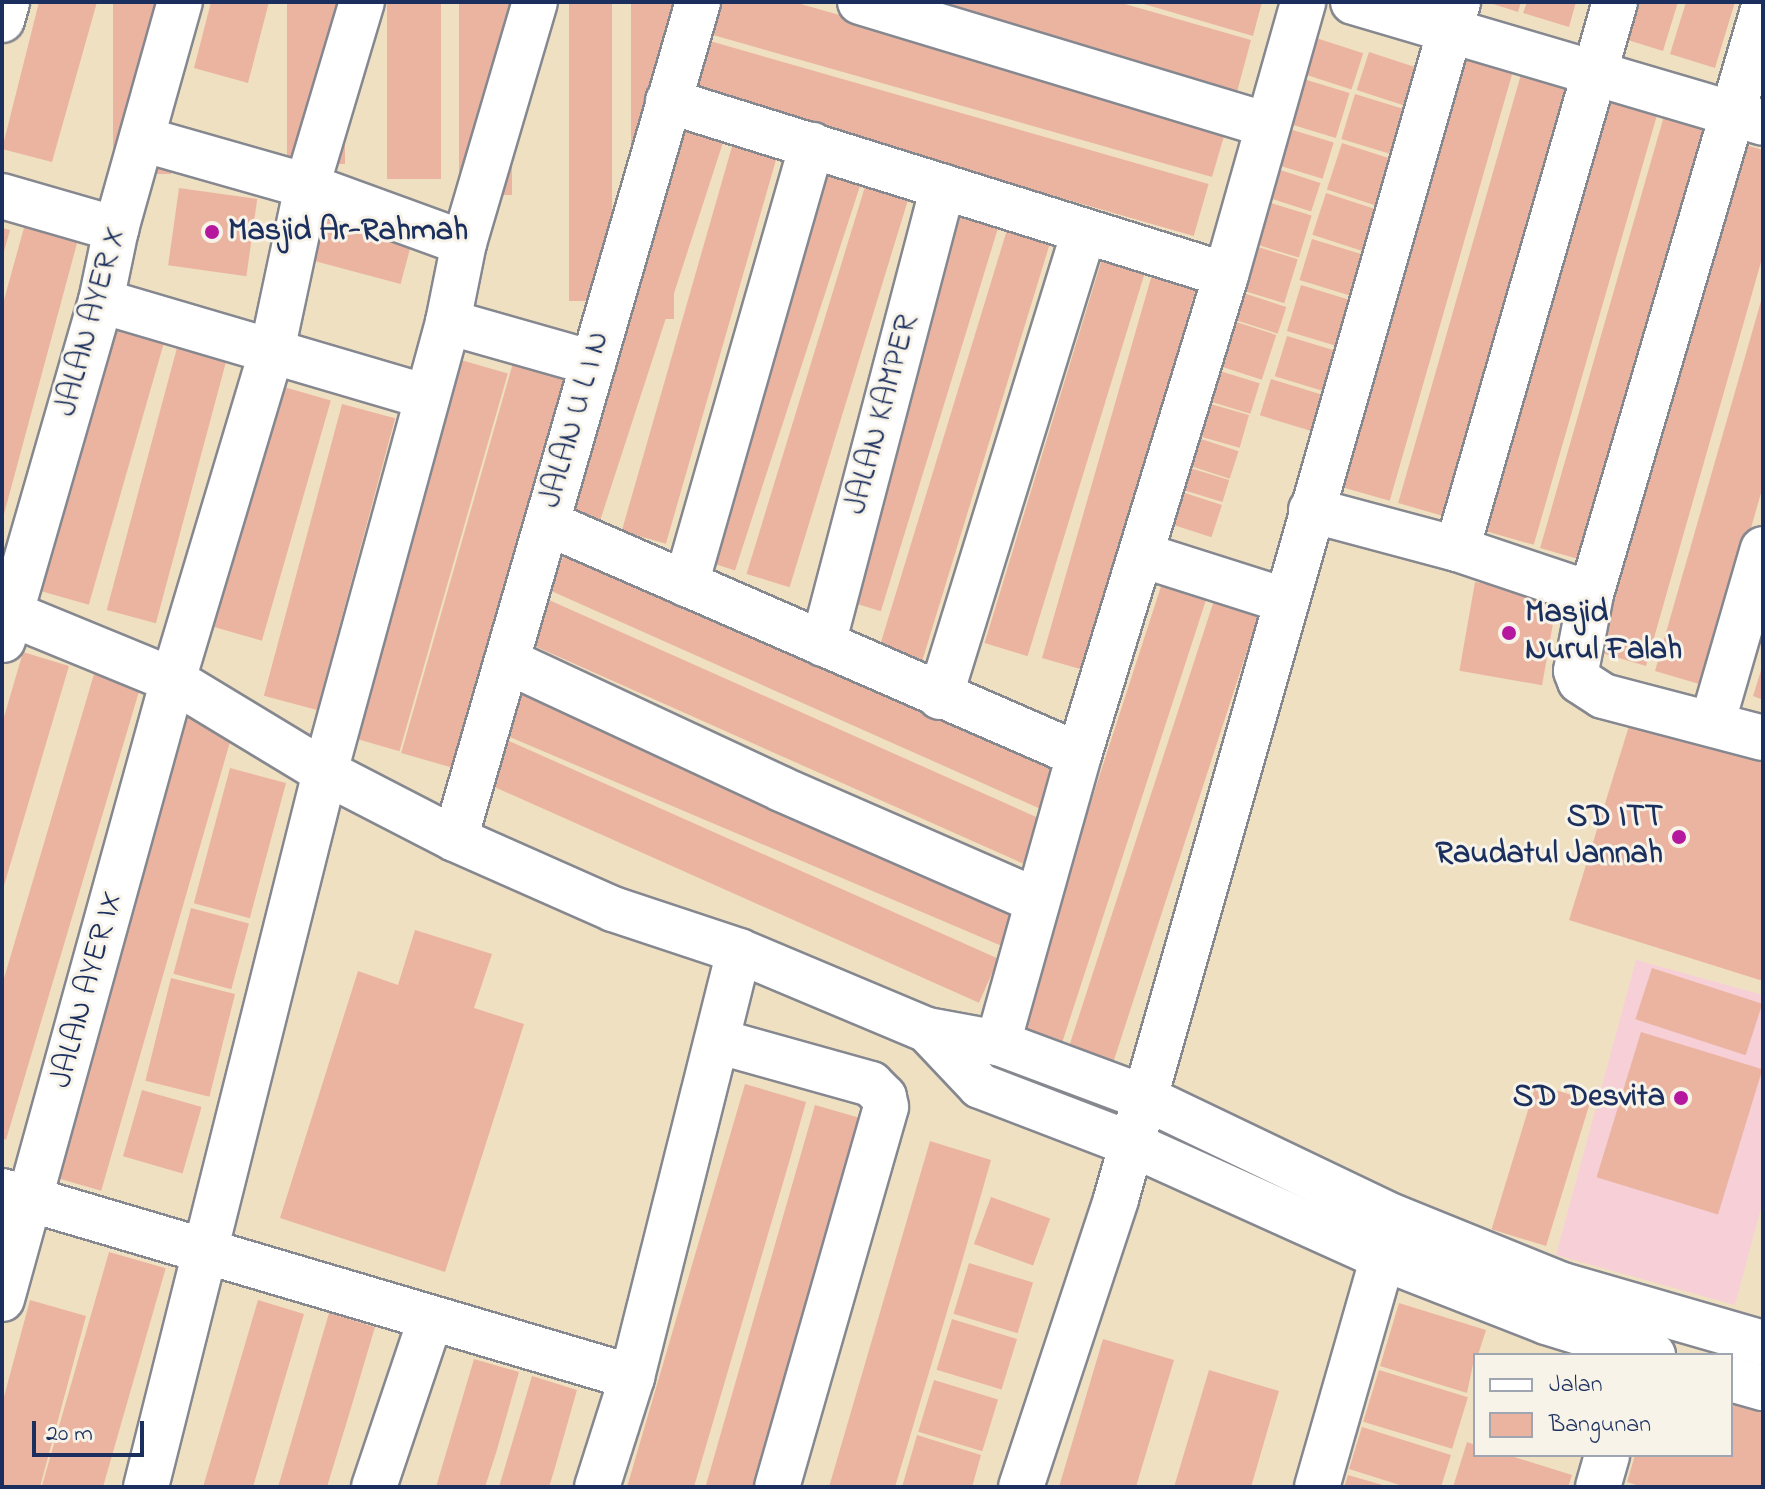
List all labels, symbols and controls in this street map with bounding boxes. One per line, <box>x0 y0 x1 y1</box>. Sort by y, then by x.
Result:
place label: Masjid Ar-Rahmah <box>228 213 468 251</box>
street label: JALAN AYER X <box>48 223 136 421</box>
marker: Masjid Ar-Rahmah <box>203 223 221 241</box>
street label: JALAN KAMPER <box>838 311 928 519</box>
street label: JALAN U L I N <box>533 327 619 513</box>
place label: Masjid Nurul Falah <box>1525 596 1682 671</box>
marker: Masjid Nurul Falah <box>1500 624 1518 642</box>
place label: SD ITT Raudatul Jannah <box>1435 800 1663 875</box>
marker: SD ITT Raudatul Jannah <box>1670 828 1688 846</box>
street label: JALAN AYER IX <box>43 888 133 1092</box>
place label: SD Desvita <box>1513 1079 1665 1117</box>
marker: SD Desvita <box>1672 1089 1690 1107</box>
legend <box>1473 1353 1733 1457</box>
text: Jalan <box>1549 1368 1603 1403</box>
scale bar <box>36 1405 148 1455</box>
text: Bangunan <box>1549 1408 1651 1443</box>
text: 20 m <box>46 1417 93 1452</box>

